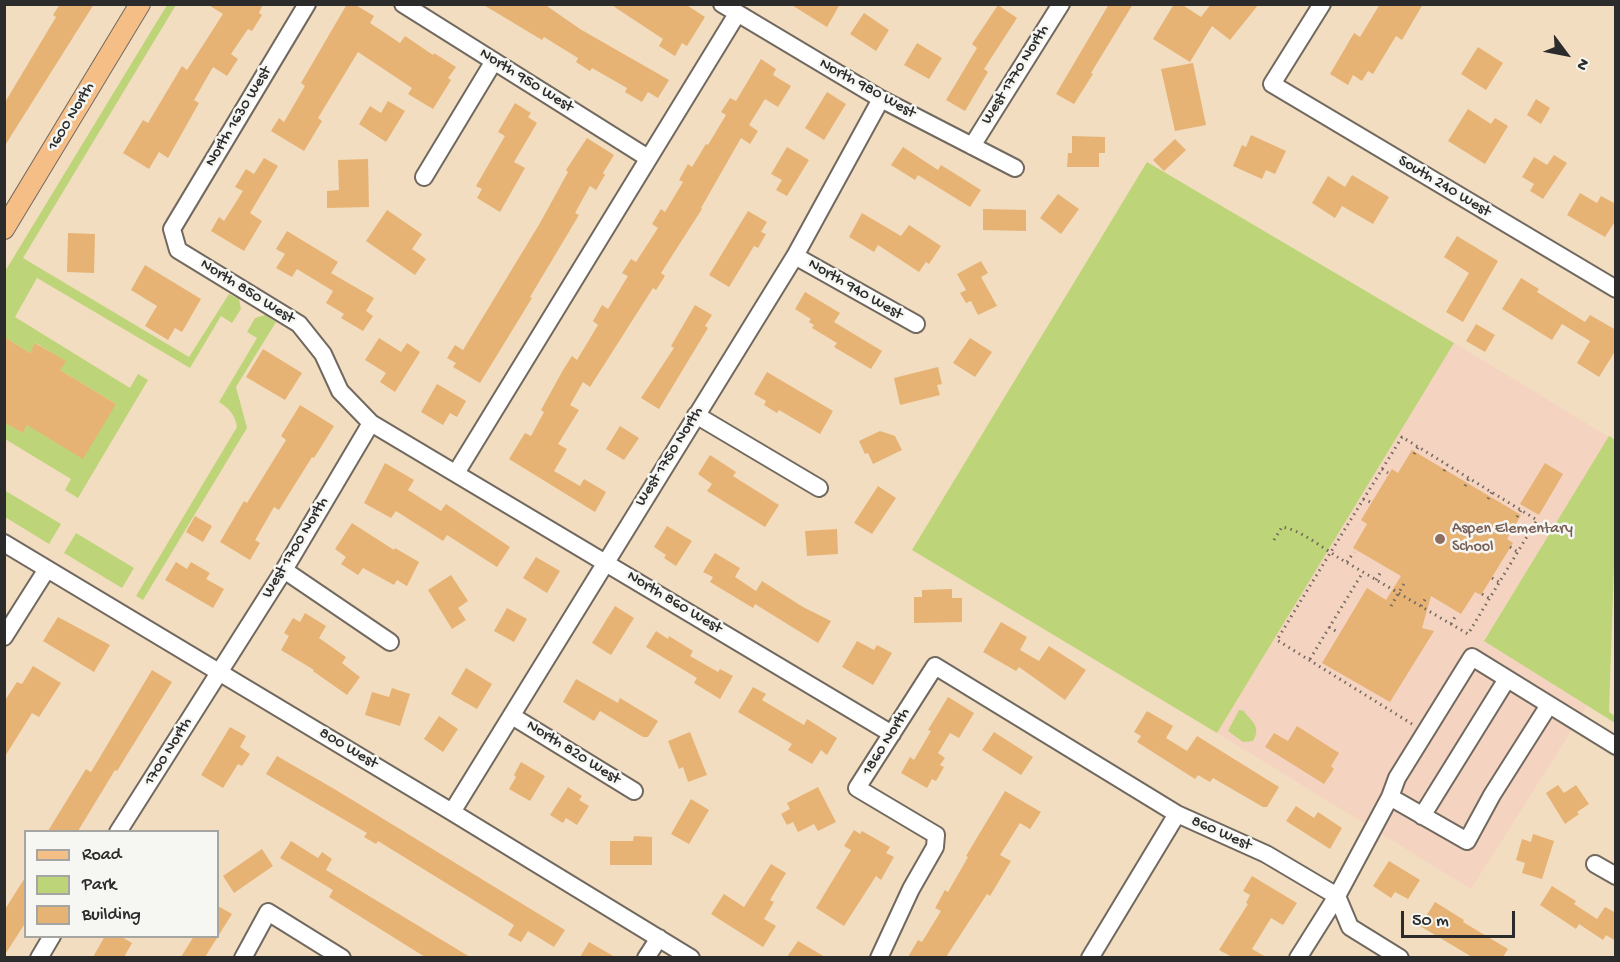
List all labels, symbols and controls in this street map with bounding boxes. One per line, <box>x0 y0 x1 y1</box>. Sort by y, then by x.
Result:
street label: West 1770 North <box>978 22 1054 128</box>
north arrow <box>1536 24 1596 84</box>
street label: North 950 West <box>476 45 576 117</box>
text: N <box>1571 54 1593 73</box>
street label: North 980 West <box>815 55 919 123</box>
street label: North 1630 West <box>202 63 276 171</box>
street label: 1600 North <box>44 79 100 155</box>
street label: South 240 West <box>1394 152 1494 222</box>
street label: North 850 West <box>196 255 298 329</box>
street label: North 940 West <box>804 255 906 325</box>
street label: West 1750 North <box>632 404 708 510</box>
street label: West 1700 North <box>258 494 334 602</box>
place label: Aspen Elementary School <box>1452 520 1573 558</box>
marker: Aspen Elementary School <box>1433 532 1447 546</box>
street label: North 860 West <box>623 567 725 639</box>
street label: 1860 North <box>859 705 915 779</box>
street label: 1700 North <box>141 715 197 789</box>
street label: North 820 West <box>523 716 623 790</box>
street label: 800 West <box>315 724 381 774</box>
street label: 860 West <box>1188 812 1254 856</box>
legend <box>24 830 219 938</box>
text: Road <box>82 845 121 866</box>
text: Park <box>82 875 116 896</box>
scale bar <box>1404 899 1518 937</box>
text: Building <box>82 905 141 926</box>
text: 50 m <box>1412 911 1449 932</box>

